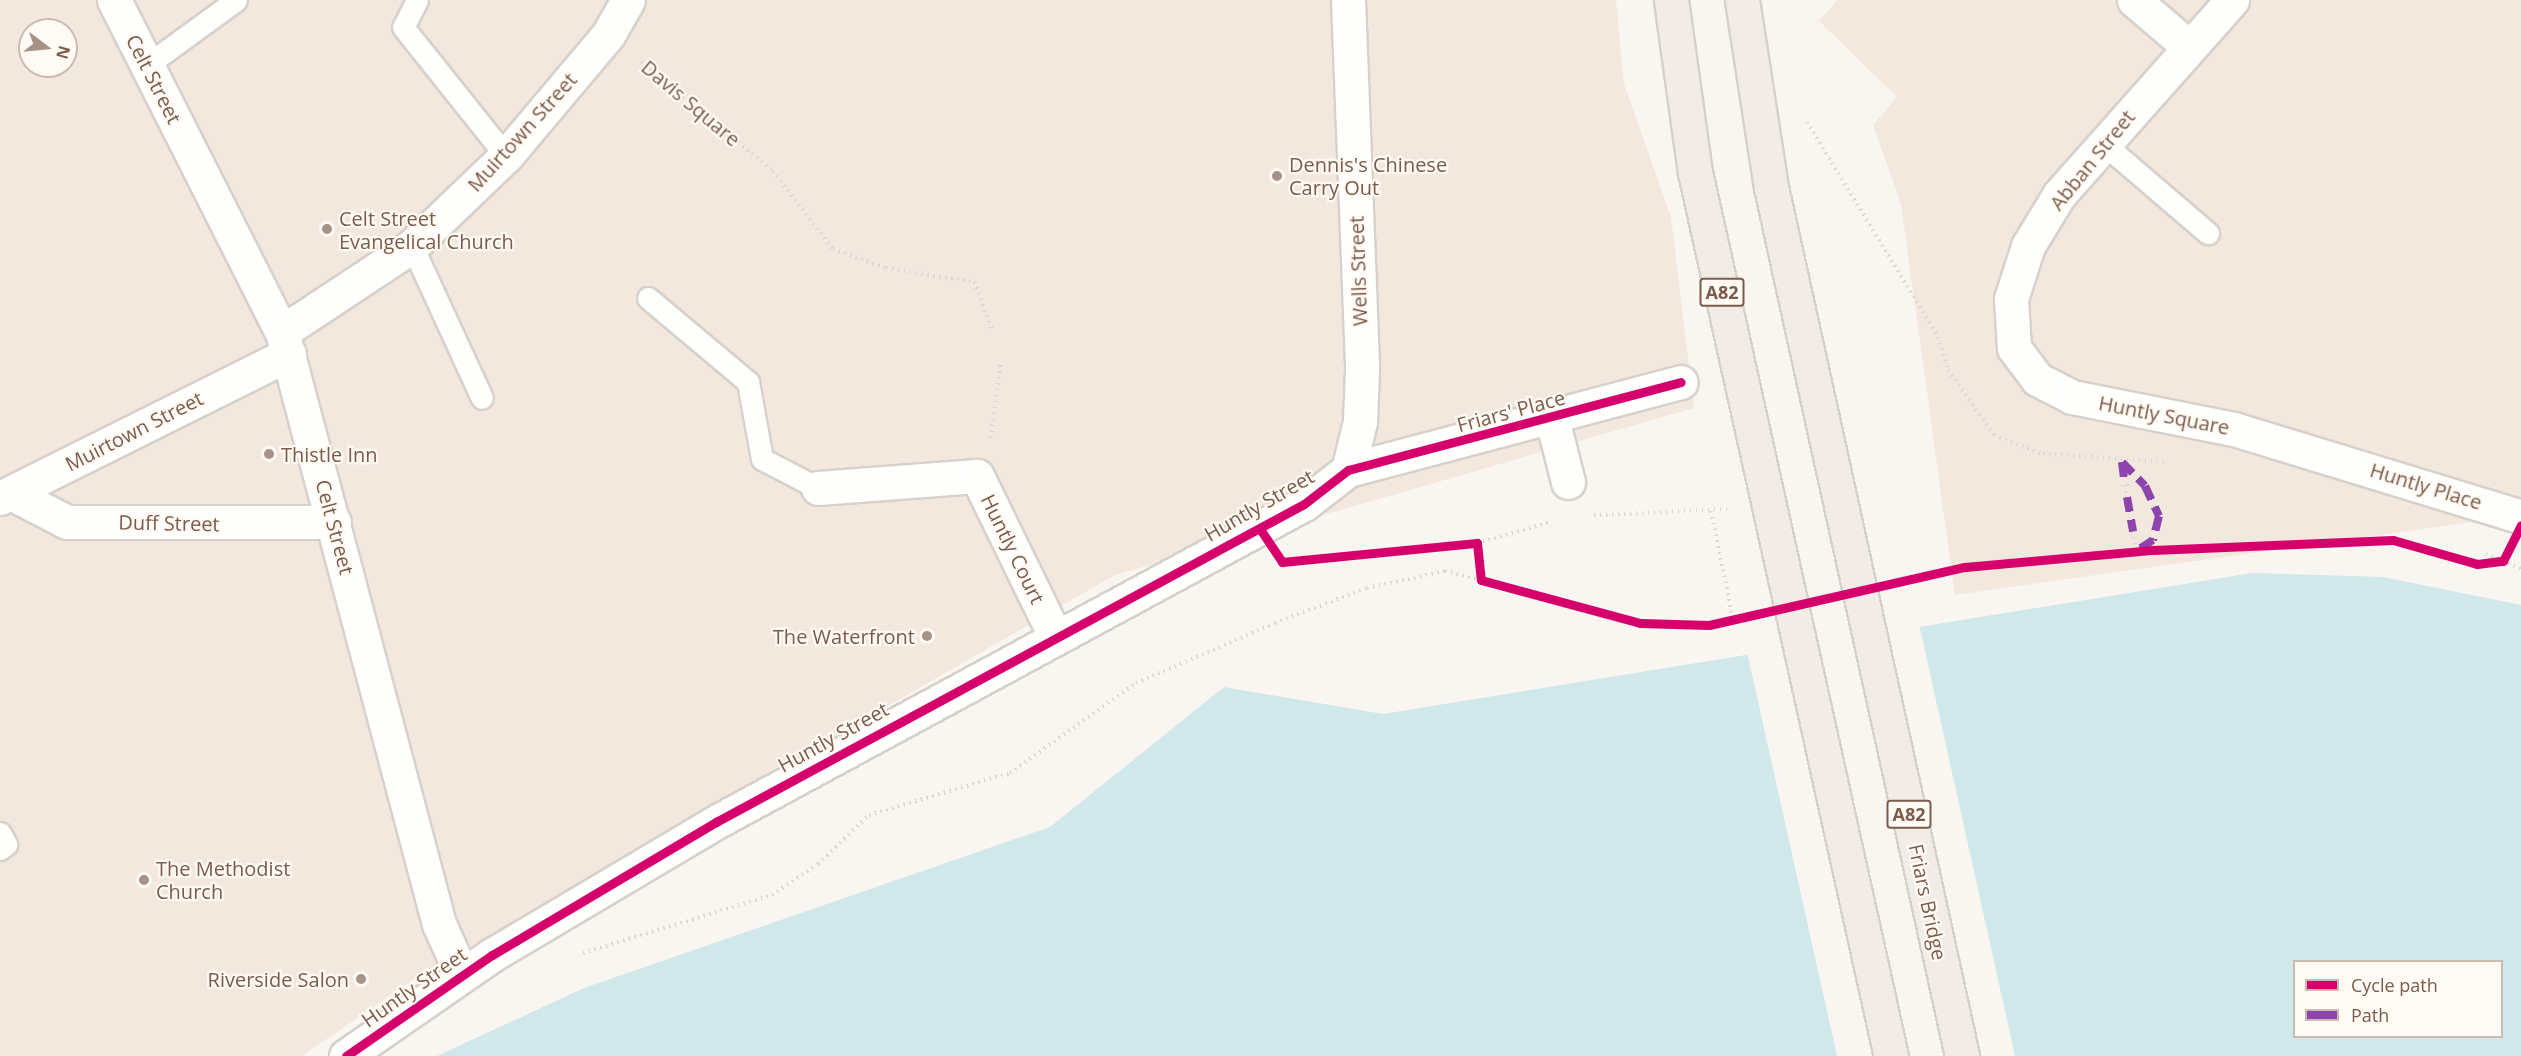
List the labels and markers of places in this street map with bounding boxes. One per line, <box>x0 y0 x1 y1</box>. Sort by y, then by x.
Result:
place label: Dennis's Chinese Carry Out <box>1289 152 1447 199</box>
marker: Dennis's Chinese Carry Out <box>1270 169 1284 183</box>
place label: Celt Street Evangelical Church <box>339 206 514 253</box>
marker: Celt Street Evangelical Church <box>320 222 334 236</box>
place label: Thistle Inn <box>281 442 378 466</box>
marker: Thistle Inn <box>262 447 276 461</box>
place label: The Waterfront <box>773 624 915 648</box>
marker: The Waterfront <box>920 629 934 643</box>
place label: The Methodist Church <box>156 856 290 903</box>
marker: The Methodist Church <box>137 873 151 887</box>
place label: Riverside Salon <box>208 967 349 991</box>
marker: Riverside Salon <box>354 972 368 986</box>

